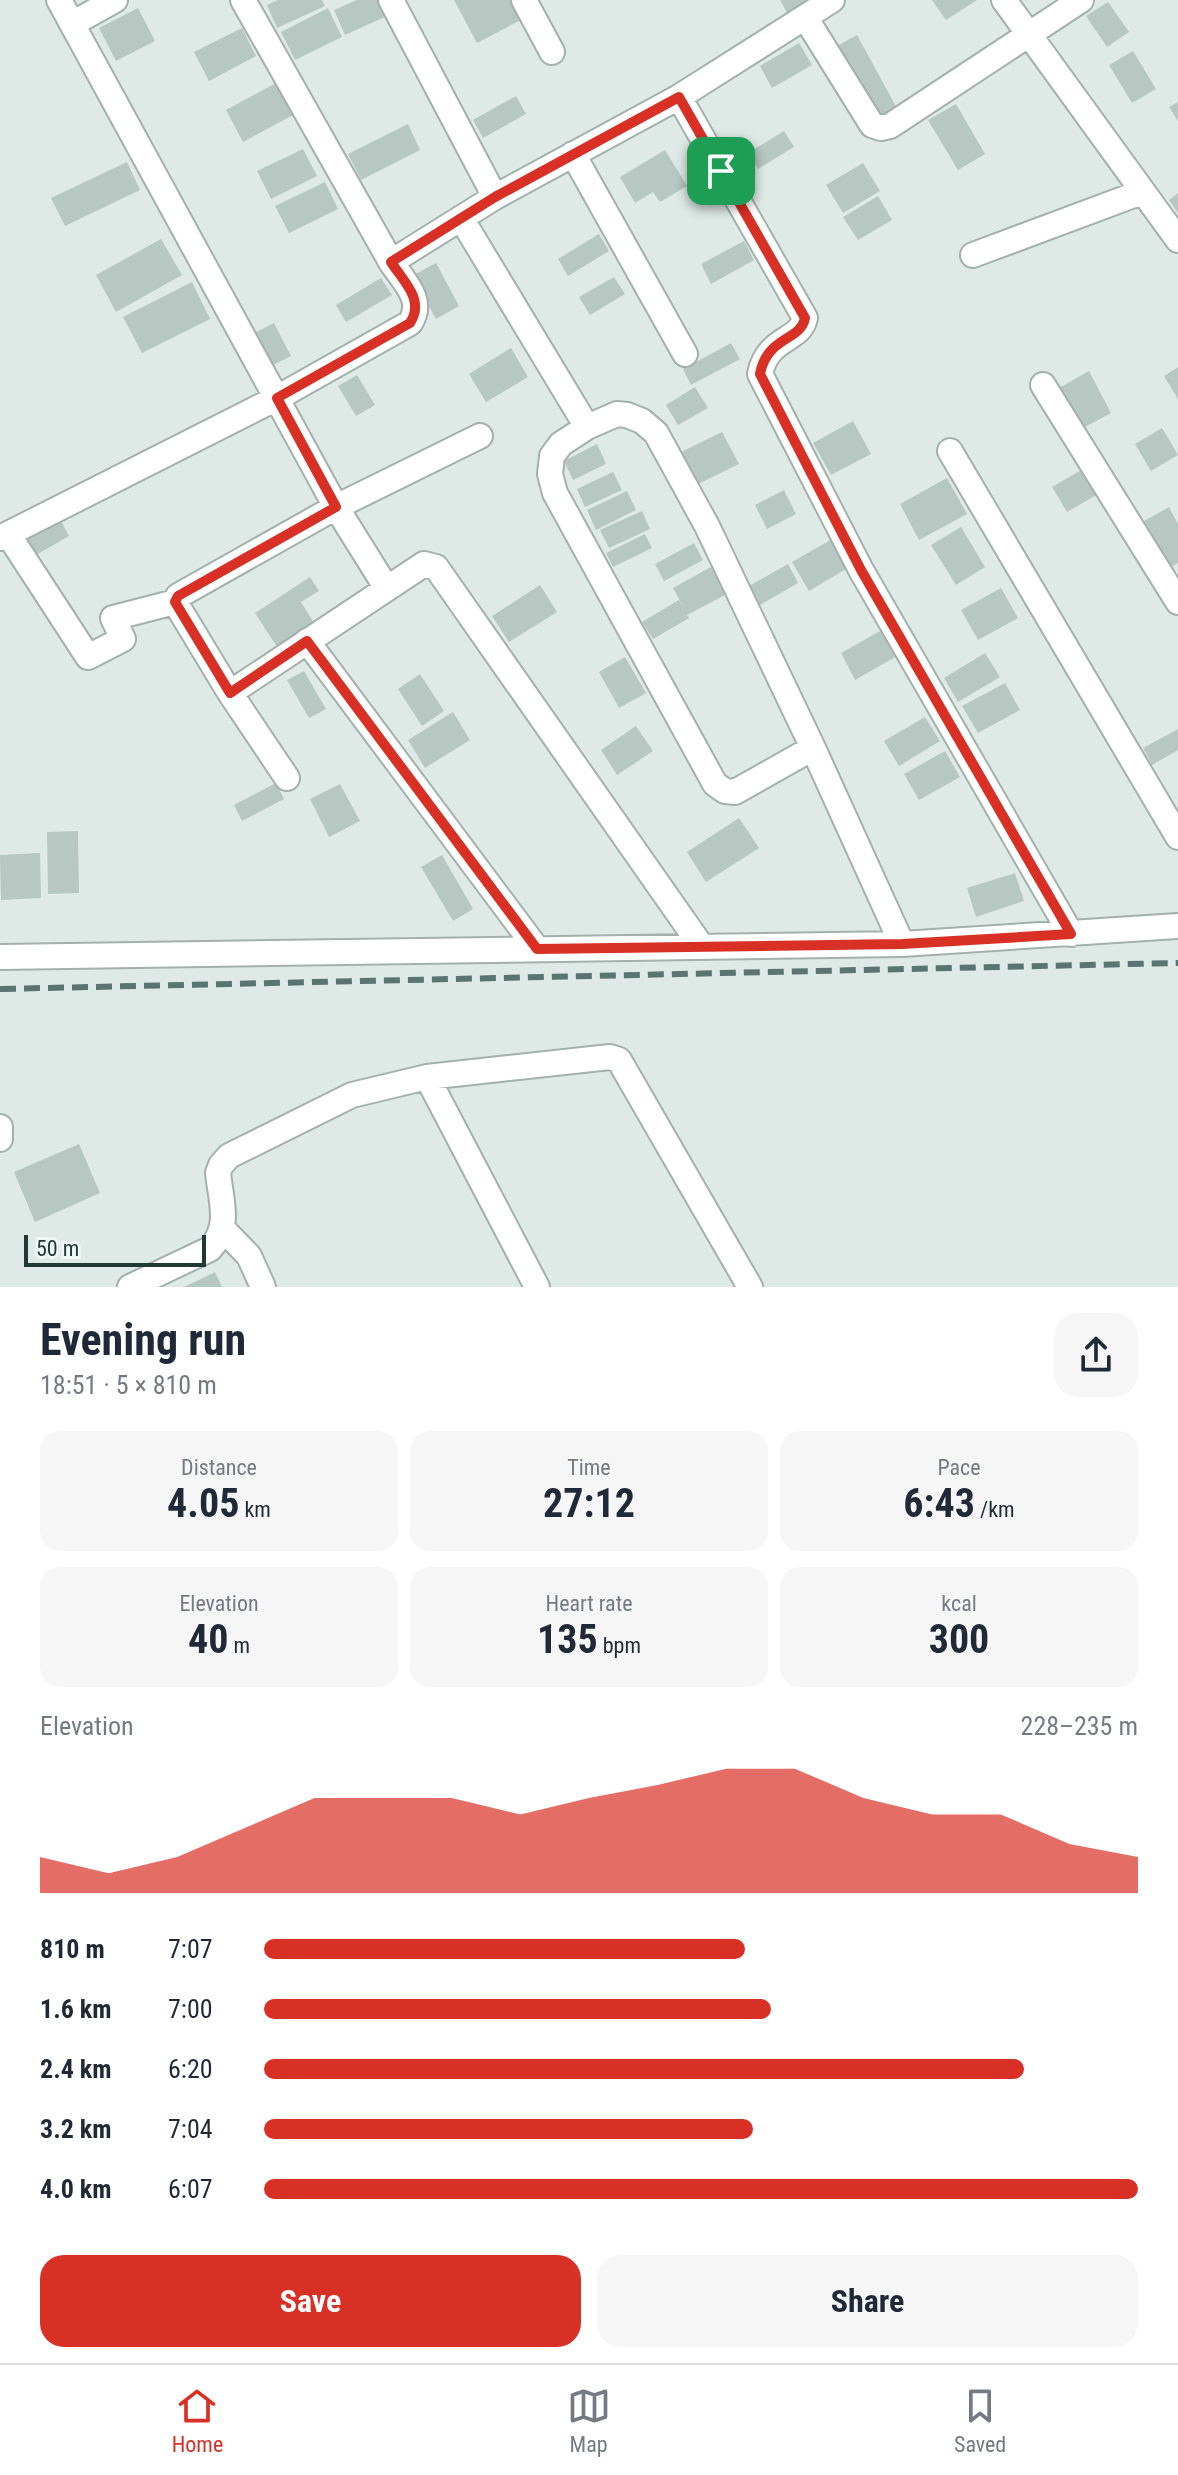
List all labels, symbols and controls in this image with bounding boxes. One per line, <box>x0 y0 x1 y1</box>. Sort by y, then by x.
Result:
pin <box>687 137 755 205</box>
icon: arrive <box>699 149 743 193</box>
scale bar <box>24 1231 206 1267</box>
text: 50 m <box>36 1236 79 1261</box>
button: share <box>1054 1313 1138 1397</box>
text: Evening run <box>40 1314 246 1366</box>
text: 18:51 · 5 × 810 m <box>40 1370 217 1400</box>
text: Distance <box>181 1455 257 1480</box>
text: Time <box>567 1455 611 1480</box>
text: Pace <box>937 1455 981 1480</box>
text: 4.05 <box>167 1480 239 1527</box>
text: 27:12 <box>543 1480 635 1527</box>
text: 6:43 <box>903 1480 975 1527</box>
text: km <box>239 1497 271 1522</box>
text: /km <box>975 1497 1015 1522</box>
text: Elevation <box>179 1591 259 1616</box>
text: Heart rate <box>546 1591 632 1616</box>
text: kcal <box>941 1591 977 1616</box>
text: 40 <box>188 1616 228 1663</box>
text: 135 <box>537 1616 598 1663</box>
text: 300 <box>929 1616 989 1663</box>
text: m <box>228 1633 250 1658</box>
text: bpm <box>598 1633 641 1658</box>
text: Elevation <box>40 1711 134 1741</box>
text: 228–235 m <box>1021 1711 1138 1741</box>
text: 810 m <box>40 1934 105 1964</box>
text: 7:07 <box>168 1934 213 1964</box>
text: 1.6 km <box>40 1994 112 2024</box>
text: 7:00 <box>168 1994 213 2024</box>
text: 2.4 km <box>40 2054 112 2084</box>
text: 6:20 <box>168 2054 213 2084</box>
text: 3.2 km <box>40 2114 112 2144</box>
text: 7:04 <box>168 2114 213 2144</box>
text: 4.0 km <box>40 2174 112 2204</box>
text: 6:07 <box>168 2174 213 2204</box>
button: Save <box>40 2255 581 2347</box>
button: Share <box>597 2255 1138 2347</box>
tab: Home <box>172 2384 223 2457</box>
tab: Map <box>567 2384 611 2457</box>
tab: Saved <box>954 2384 1006 2457</box>

